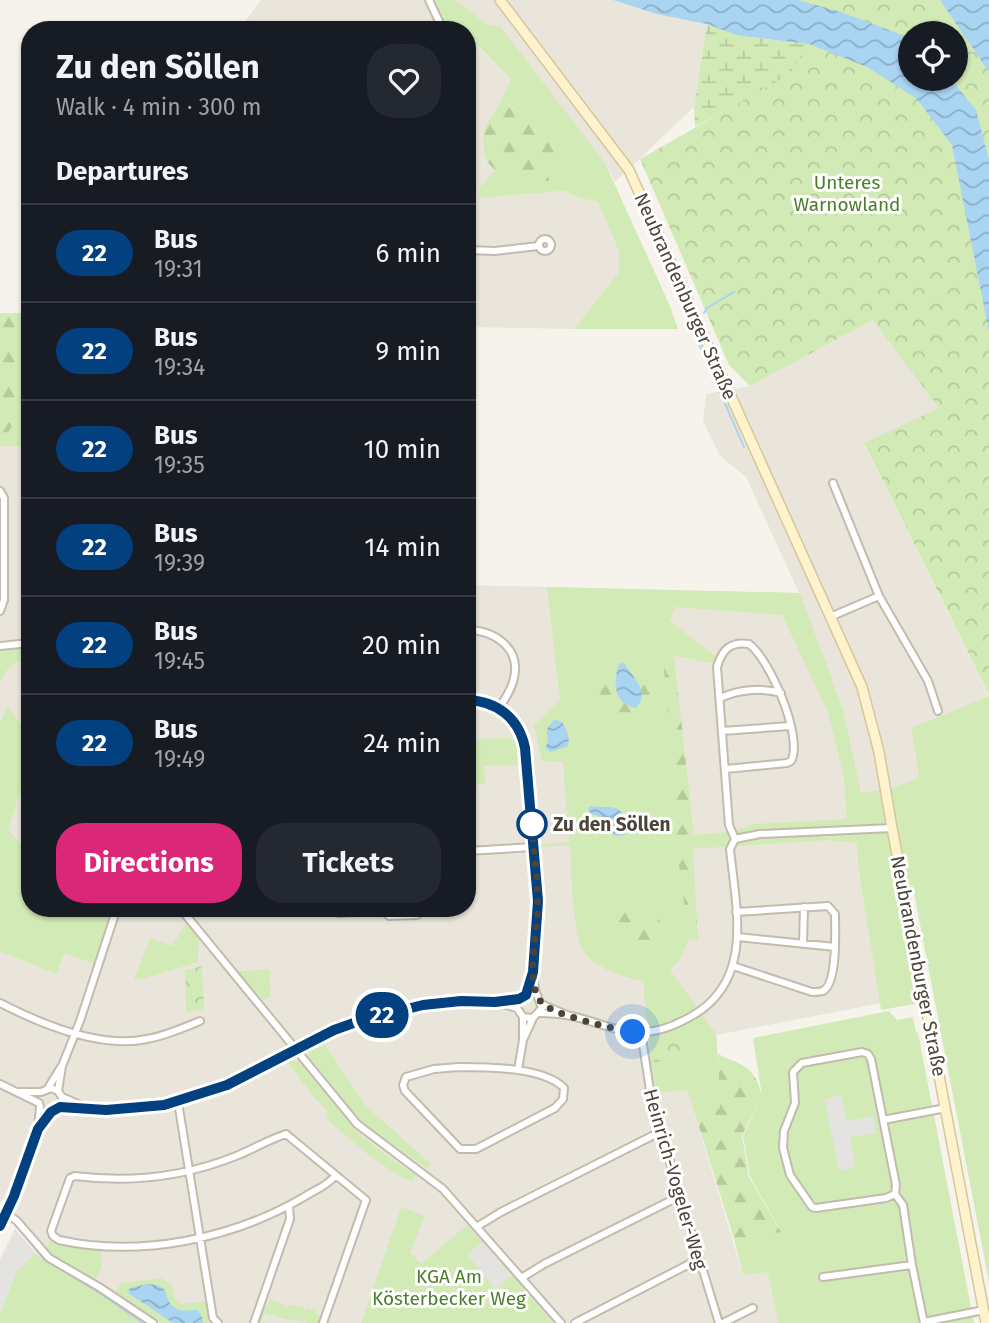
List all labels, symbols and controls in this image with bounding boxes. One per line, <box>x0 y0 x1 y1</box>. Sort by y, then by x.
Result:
map controls <box>898 21 968 91</box>
button: locate <box>898 21 968 91</box>
button: heart <box>367 44 441 118</box>
text: Zu den Söllen <box>56 47 260 87</box>
text: Walk · 4 min · 300 m <box>56 93 261 121</box>
text: Departures <box>56 156 189 187</box>
park label: Unteres Warnowland <box>794 171 900 216</box>
street label: Neubrandenburger Straße <box>629 189 742 403</box>
text: Bus <box>154 224 197 255</box>
text: 6 min <box>375 238 441 269</box>
text: 22 <box>82 239 107 267</box>
text: 19:31 <box>154 255 203 283</box>
text: Bus <box>154 322 197 353</box>
text: 9 min <box>376 336 441 367</box>
text: 22 <box>82 337 107 365</box>
text: 19:34 <box>154 353 205 381</box>
text: Bus <box>154 420 197 451</box>
text: 10 min <box>363 434 441 465</box>
text: 22 <box>82 435 107 463</box>
text: 19:35 <box>154 451 205 479</box>
text: Bus <box>154 518 197 549</box>
text: 14 min <box>364 532 441 563</box>
text: 22 <box>82 533 107 561</box>
text: 19:39 <box>154 549 205 577</box>
text: Bus <box>154 616 197 647</box>
text: 20 min <box>362 630 441 661</box>
text: 22 <box>82 631 107 659</box>
text: 19:45 <box>154 647 205 675</box>
text: Bus <box>154 714 197 745</box>
text: 24 min <box>363 728 441 759</box>
text: 22 <box>82 729 107 757</box>
text: 19:49 <box>154 745 205 773</box>
marker: Zu den Söllen <box>517 809 547 839</box>
place label: Zu den Söllen <box>553 813 670 836</box>
button: Directions <box>56 823 242 903</box>
button: Tickets <box>256 823 441 903</box>
street label: Neubrandenburger Straße <box>886 854 951 1078</box>
line badge: 22 <box>350 992 414 1038</box>
text: 22 <box>370 1001 394 1029</box>
your location <box>615 1014 650 1049</box>
street label: Heinrich-Vogeler-Weg <box>639 1086 712 1272</box>
park label: KGA Am Kösterbecker Weg <box>372 1265 526 1310</box>

